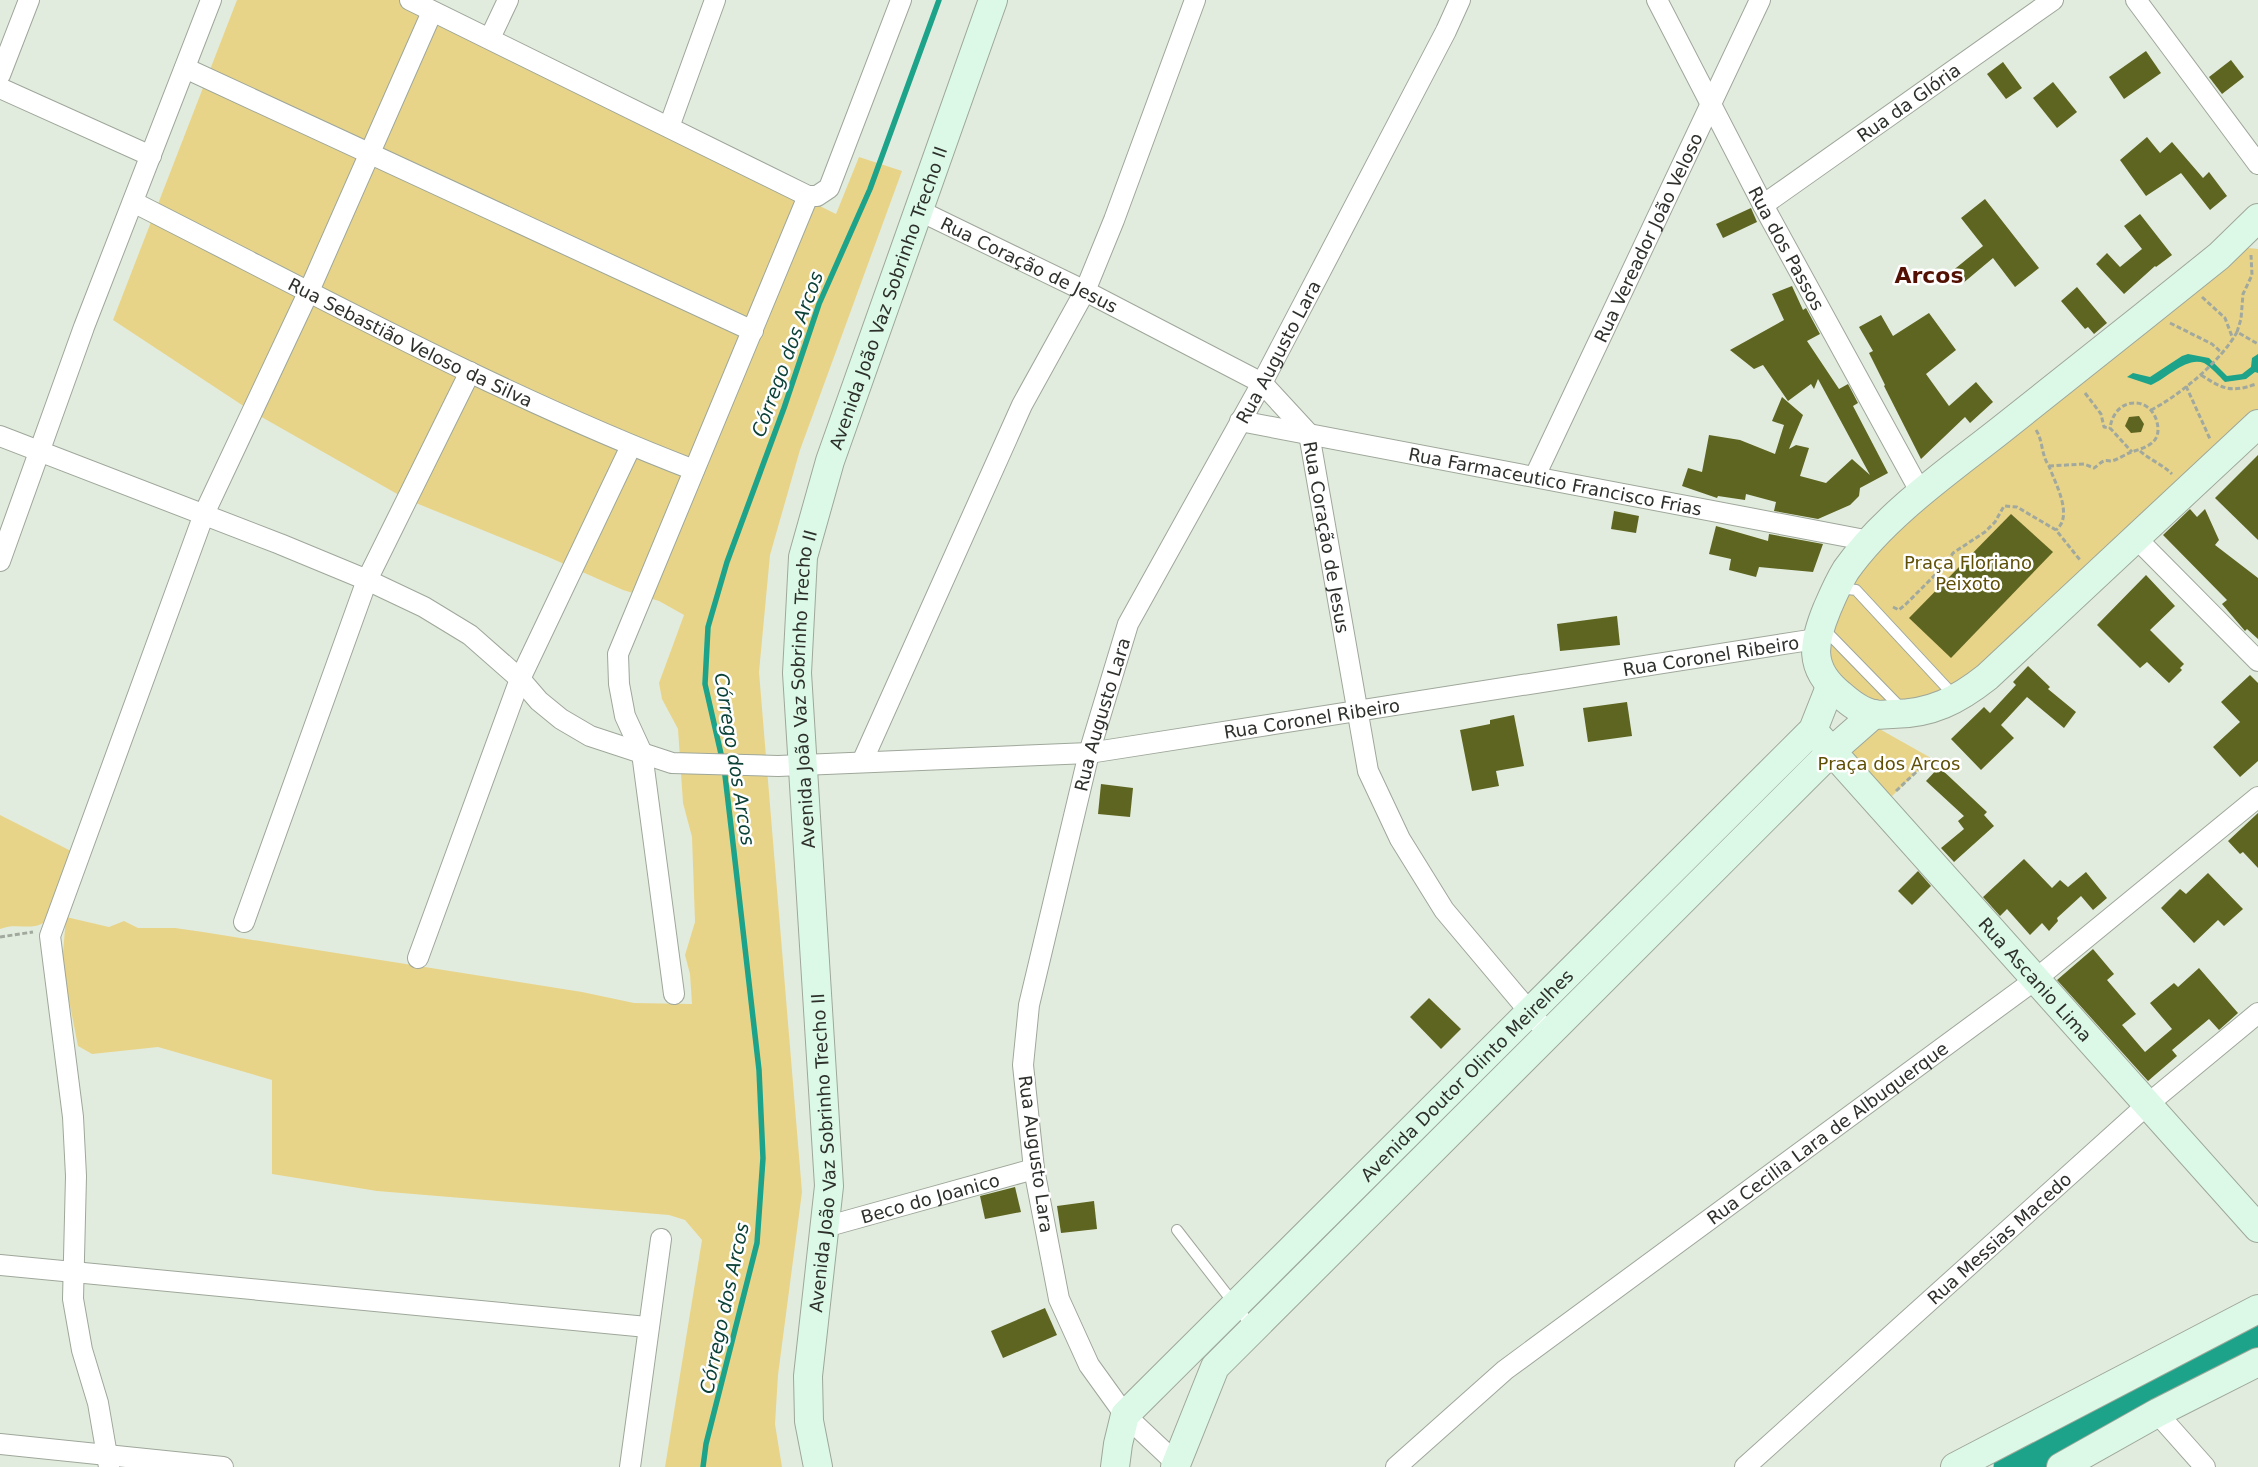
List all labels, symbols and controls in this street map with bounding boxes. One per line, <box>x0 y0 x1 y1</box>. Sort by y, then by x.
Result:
street label: Rua da Glória <box>1853 59 1964 146</box>
street label: Rua Vereador João Veloso <box>1589 129 1706 345</box>
street label: Avenida João Vaz Sobrinho Trecho II <box>824 143 951 452</box>
street label: Rua dos Passos <box>1745 183 1829 314</box>
street label: Rua Coração de Jesus <box>938 212 1121 317</box>
district label: Arcos <box>1894 263 1964 288</box>
water label: Córrego dos Arcos <box>747 268 827 440</box>
street label: Rua Sebastião Veloso da Silva <box>285 273 536 411</box>
street label: Rua Augusto Lara <box>1231 277 1324 427</box>
street label: Rua Coração de Jesus <box>1300 439 1354 635</box>
street label: Rua Farmaceutico Francisco Frias <box>1407 443 1704 519</box>
street label: Avenida João Vaz Sobrinho Trecho II <box>786 527 821 849</box>
park label: Praça Floriano Peixoto <box>1904 552 2032 594</box>
street label: Rua Coronel Ribeiro <box>1621 631 1800 680</box>
street label: Rua Augusto Lara <box>1070 635 1134 793</box>
water label: Córrego dos Arcos <box>710 671 760 847</box>
street label: Rua Coronel Ribeiro <box>1222 694 1401 742</box>
park label: Praça dos Arcos <box>1818 753 1960 774</box>
street label: Rua Ascanio Lima <box>1975 913 2097 1046</box>
street label: Avenida Doutor Olinto Meirelhes <box>1356 965 1577 1185</box>
street label: Avenida João Vaz Sobrinho Trecho II <box>805 993 840 1313</box>
street label: Rua Cecilia Lara de Albuquerque <box>1703 1037 1952 1228</box>
street label: Rua Augusto Lara <box>1015 1074 1057 1234</box>
street label: Rua Messias Macedo <box>1923 1168 2075 1308</box>
street label: Beco do Joanico <box>858 1169 1002 1227</box>
water label: Córrego dos Arcos <box>695 1220 753 1396</box>

